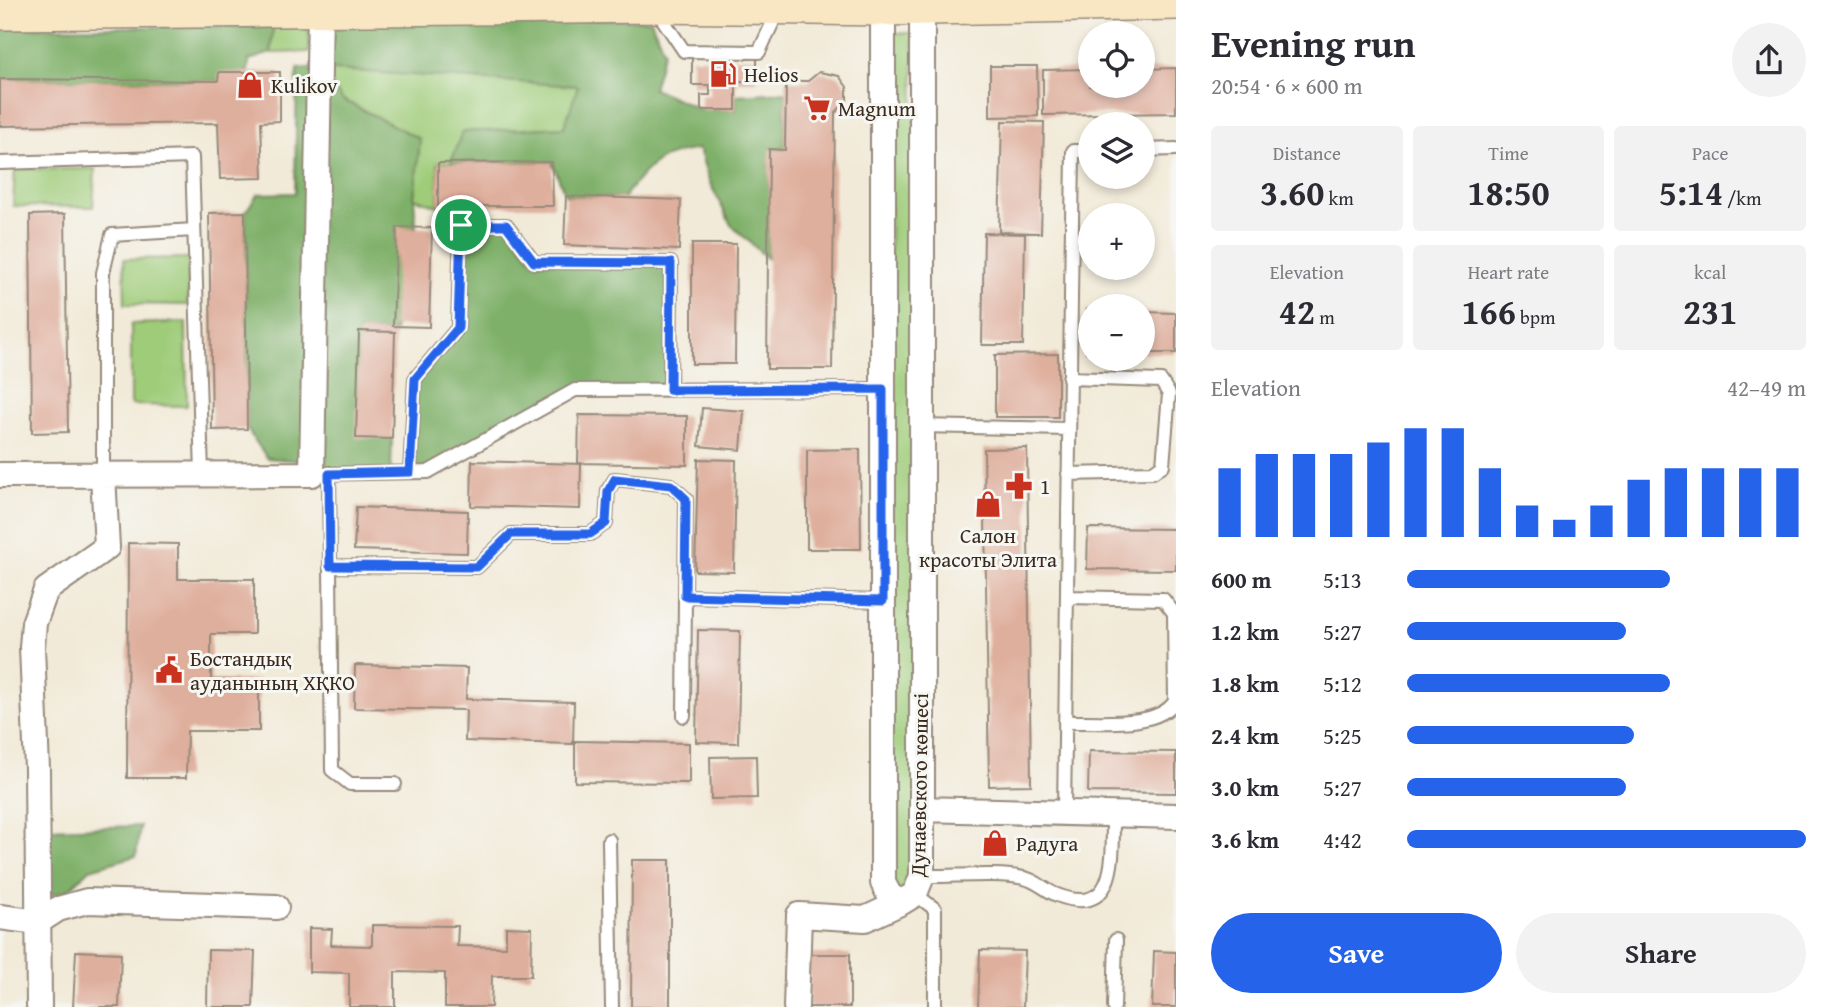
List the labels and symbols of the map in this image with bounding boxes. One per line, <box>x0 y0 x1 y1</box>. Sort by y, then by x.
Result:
fuel station icon: Helios <box>708 59 738 89</box>
place label: Helios <box>744 59 799 90</box>
shop icon: Kulikov <box>235 70 265 100</box>
place label: Kulikov <box>271 70 338 101</box>
supermarket icon: Magnum <box>802 93 832 123</box>
place label: Magnum <box>838 93 916 124</box>
pin <box>431 195 491 255</box>
pharmacy icon: 1 <box>1004 471 1034 501</box>
place label: 1 <box>1040 471 1050 502</box>
shop icon: Салон красоты Элита <box>973 489 1003 519</box>
place label: Салон красоты Элита <box>919 520 1057 575</box>
place label: Бостандық ауданының ХҚКО <box>190 643 355 698</box>
public building icon: Бостандық ауданының ХҚКО <box>154 655 184 685</box>
street label: Дунаевского көшесі <box>902 692 936 878</box>
shop icon: Радуга <box>980 828 1010 858</box>
place label: Радуга <box>1016 828 1078 859</box>

